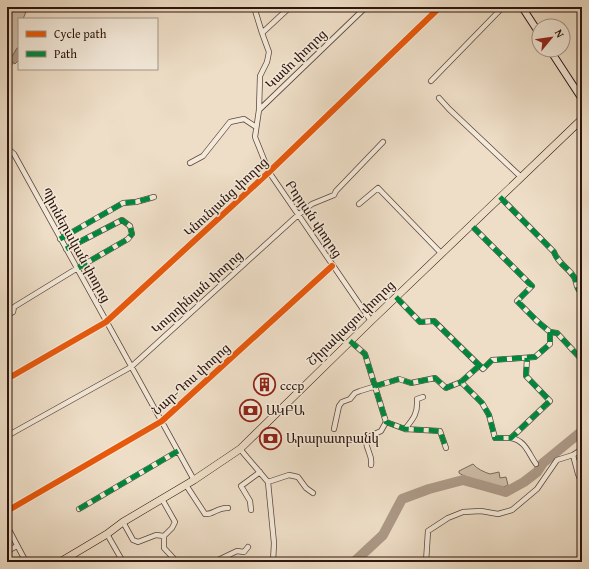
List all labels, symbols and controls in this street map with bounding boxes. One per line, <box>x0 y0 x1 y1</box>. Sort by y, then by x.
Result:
legend <box>18 18 158 70</box>
north arrow <box>531 18 571 58</box>
text: Cycle path <box>54 25 107 42</box>
street label: Կամո փողոց <box>261 25 331 93</box>
text: N <box>551 26 569 41</box>
text: Path <box>54 45 77 62</box>
street label: Կնունյանց փողոց <box>180 153 272 241</box>
street label: Բորյան փողոց <box>281 176 347 262</box>
street label: Պիոներական փողոց <box>37 184 115 306</box>
street label: Կուրղինյան փողոց <box>147 246 247 338</box>
street label: Շիրակացու փողոց <box>303 276 399 370</box>
street label: Նար-Դոս փողոց <box>148 339 234 419</box>
building icon: ссср <box>252 372 278 398</box>
place label: ссср <box>280 376 304 395</box>
bank icon: ԱԿԲԱ <box>237 397 263 423</box>
place label: ԱԿԲԱ <box>266 401 305 420</box>
bank icon: Արարատբանկ <box>258 425 284 451</box>
place label: Արարատբանկ <box>286 429 379 448</box>

